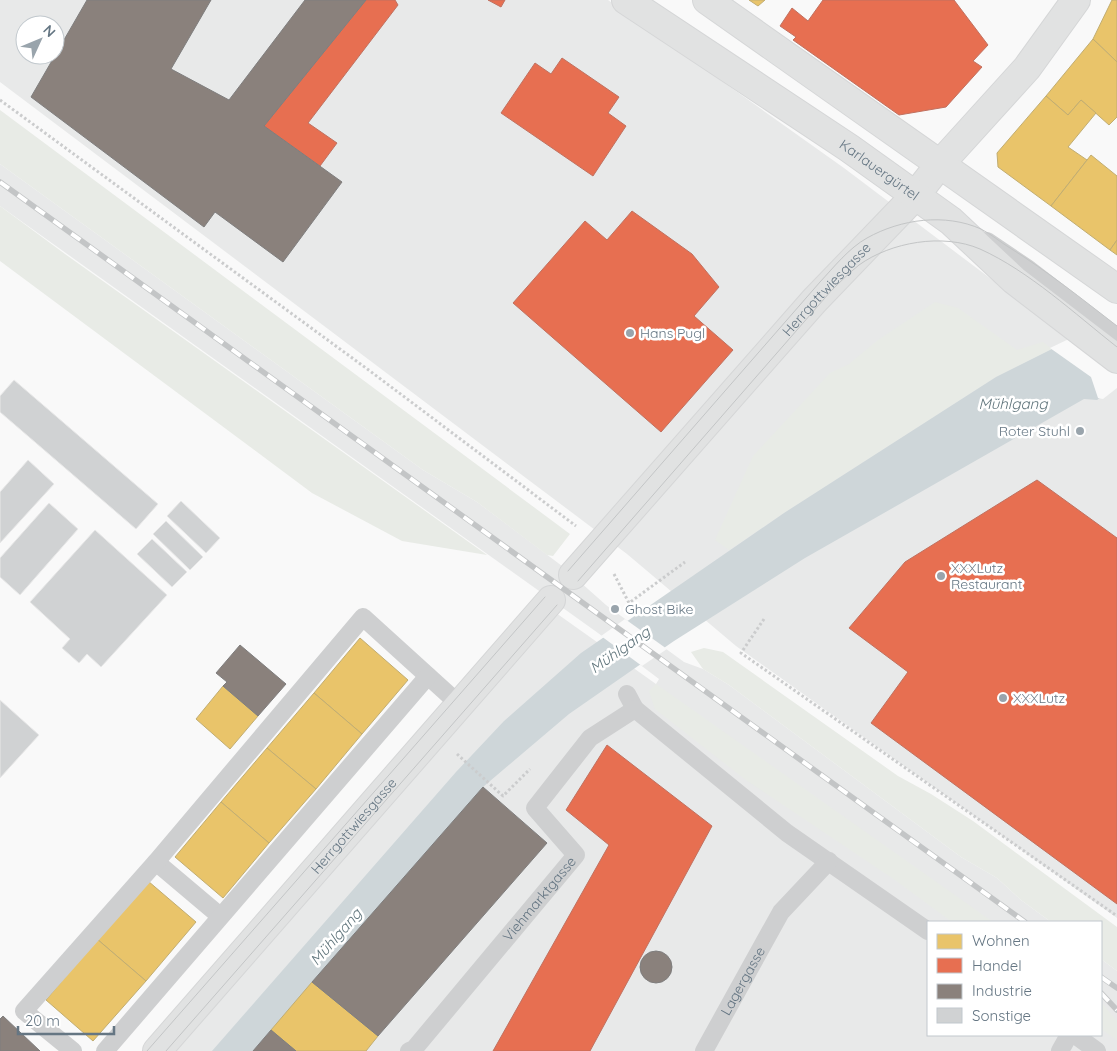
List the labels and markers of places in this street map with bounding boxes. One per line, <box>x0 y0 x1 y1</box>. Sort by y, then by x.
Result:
place label: Hans Pugl <box>640 324 705 342</box>
marker: Hans Pugl <box>624 327 636 339</box>
place label: Roter Stuhl <box>999 422 1070 440</box>
marker: Roter Stuhl <box>1074 425 1086 437</box>
place label: XXXLutz Restaurant <box>951 559 1023 593</box>
marker: XXXLutz Restaurant <box>935 570 947 582</box>
place label: Ghost Bike <box>625 600 694 618</box>
marker: Ghost Bike <box>609 603 621 615</box>
place label: XXXLutz <box>1013 689 1066 707</box>
marker: XXXLutz <box>997 692 1009 704</box>

